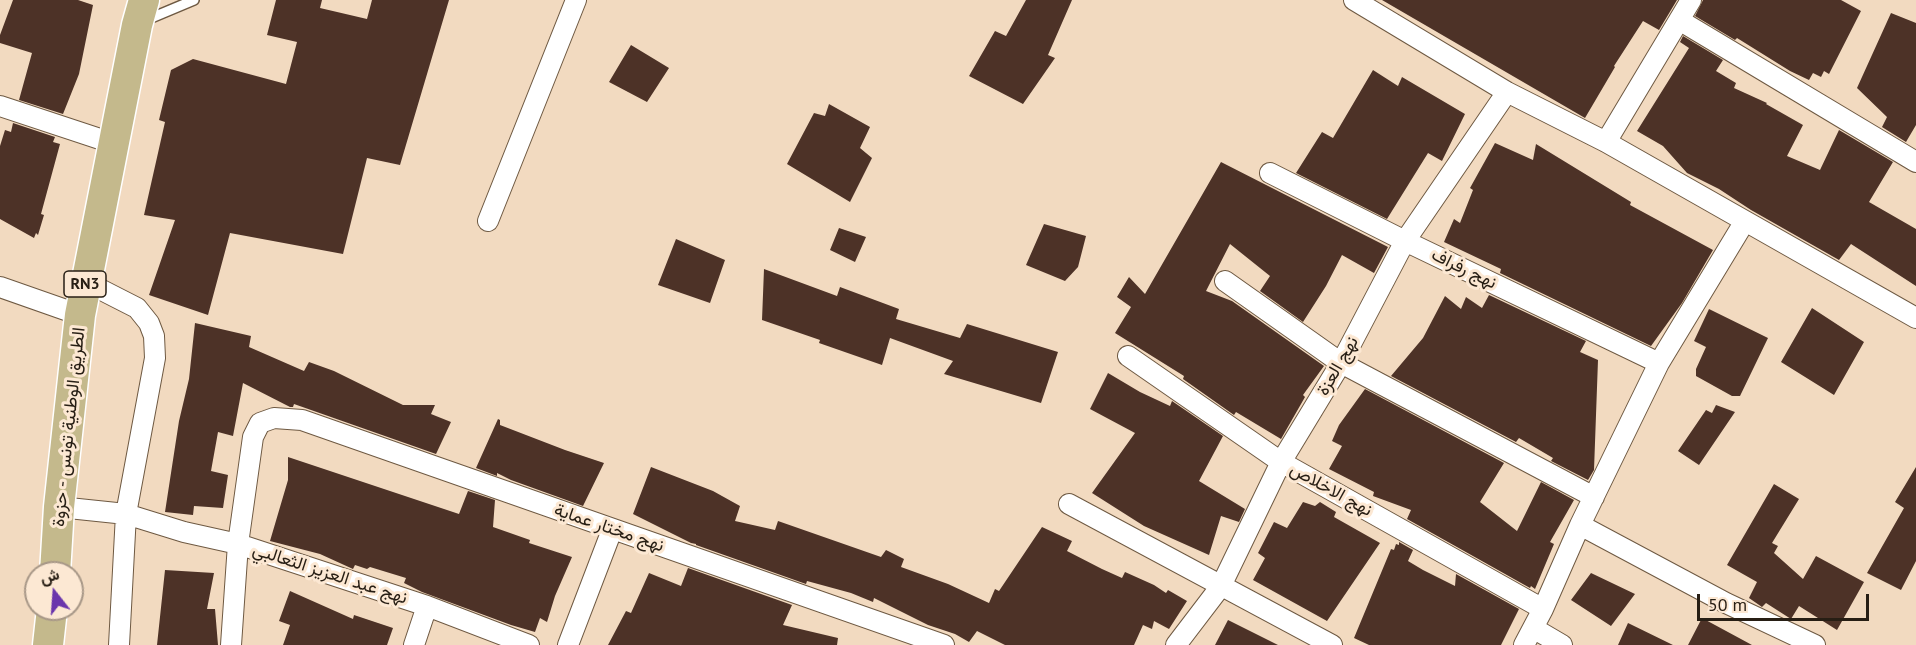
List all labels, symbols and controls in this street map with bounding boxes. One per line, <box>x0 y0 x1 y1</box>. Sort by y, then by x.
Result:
street label: نهج رفراف <box>1428 244 1500 294</box>
road number: RN3 <box>64 271 106 297</box>
street label: الطريق الوطنية تونس - حزوة <box>48 326 90 528</box>
street label: نهج العزة <box>1312 333 1364 399</box>
street label: نهج الاخلاص <box>1286 458 1376 522</box>
street label: نهج مختار عماية <box>551 499 667 557</box>
street label: نهج عبد العزيز الثعالبي <box>250 539 410 609</box>
north arrow <box>24 561 84 621</box>
text: ش <box>37 563 61 588</box>
scale bar <box>1700 582 1872 620</box>
text: 50 m <box>1708 593 1747 616</box>

